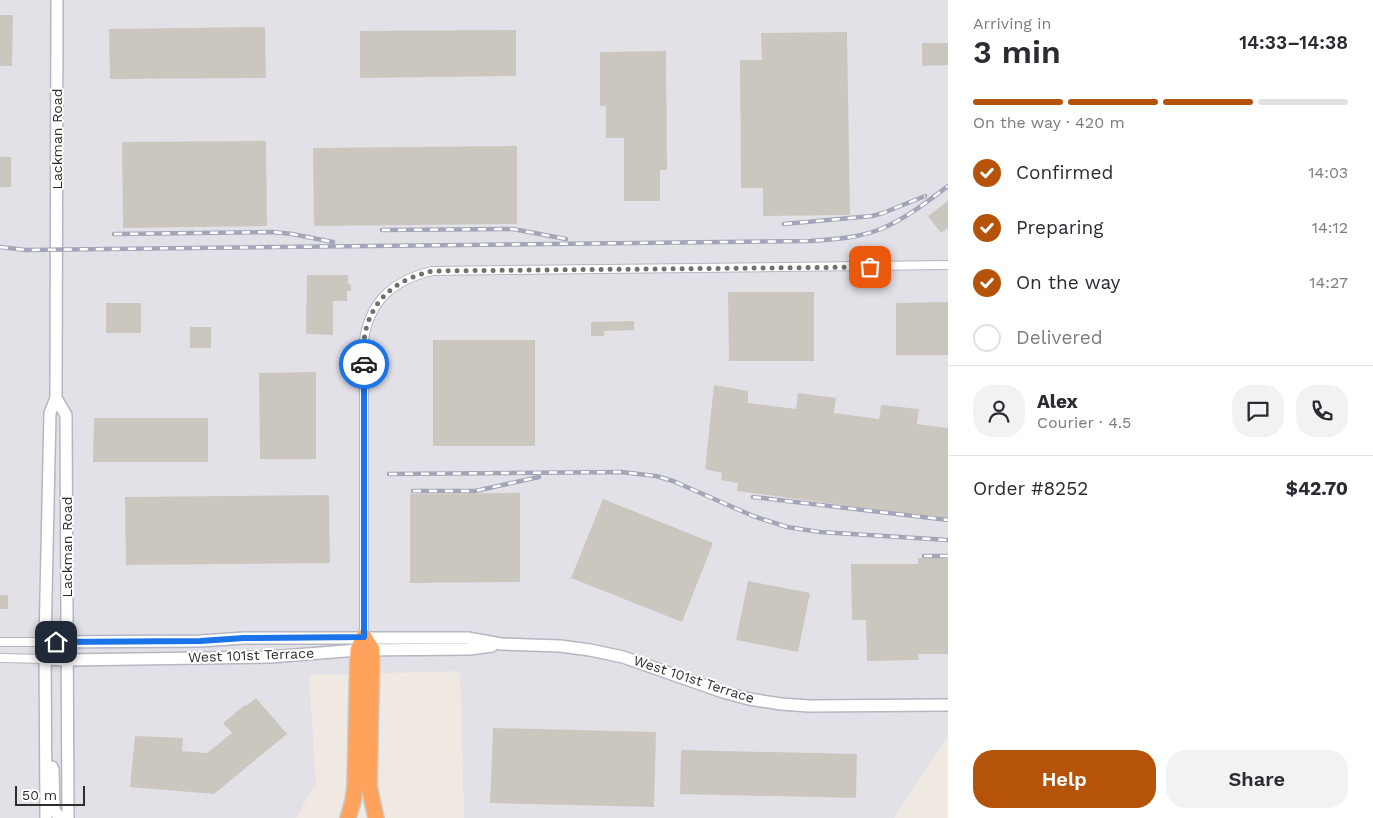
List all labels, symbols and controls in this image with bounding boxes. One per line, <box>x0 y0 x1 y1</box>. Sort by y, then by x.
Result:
text: Arriving in <box>973 14 1051 33</box>
text: 14:33–14:38 <box>1239 31 1348 54</box>
text: 3 min <box>973 33 1061 71</box>
street label: Lackman Road <box>49 89 65 189</box>
text: On the way · 420 m <box>973 113 1125 132</box>
icon: check <box>973 159 1001 187</box>
text: Confirmed <box>1016 161 1113 184</box>
text: 14:03 <box>1308 163 1348 182</box>
icon: check <box>973 214 1001 242</box>
text: Preparing <box>1016 216 1103 239</box>
text: 14:12 <box>1312 218 1348 237</box>
pin <box>849 246 891 288</box>
icon: bag <box>856 253 884 281</box>
icon: check <box>973 269 1001 297</box>
text: On the way <box>1016 271 1120 294</box>
text: 14:27 <box>1309 273 1348 292</box>
text: Delivered <box>1016 326 1103 349</box>
courier <box>339 339 389 389</box>
icon: car <box>350 350 378 378</box>
button: person <box>973 385 1025 437</box>
button: chat <box>1232 385 1284 437</box>
button: phone <box>1296 385 1348 437</box>
text: Alex <box>1037 390 1078 413</box>
text: Courier · 4.5 <box>1037 413 1131 432</box>
text: Order #8252 <box>973 477 1088 500</box>
text: $42.70 <box>1286 477 1348 500</box>
street label: Lackman Road <box>59 497 75 597</box>
pin <box>35 621 77 663</box>
icon: home <box>42 628 70 656</box>
street label: West 101st Terrace <box>188 645 314 665</box>
street label: West 101st Terrace <box>632 652 756 706</box>
button: Help <box>973 750 1156 808</box>
button: Share <box>1166 750 1348 808</box>
scale bar <box>15 783 85 806</box>
text: 50 m <box>22 787 57 803</box>

